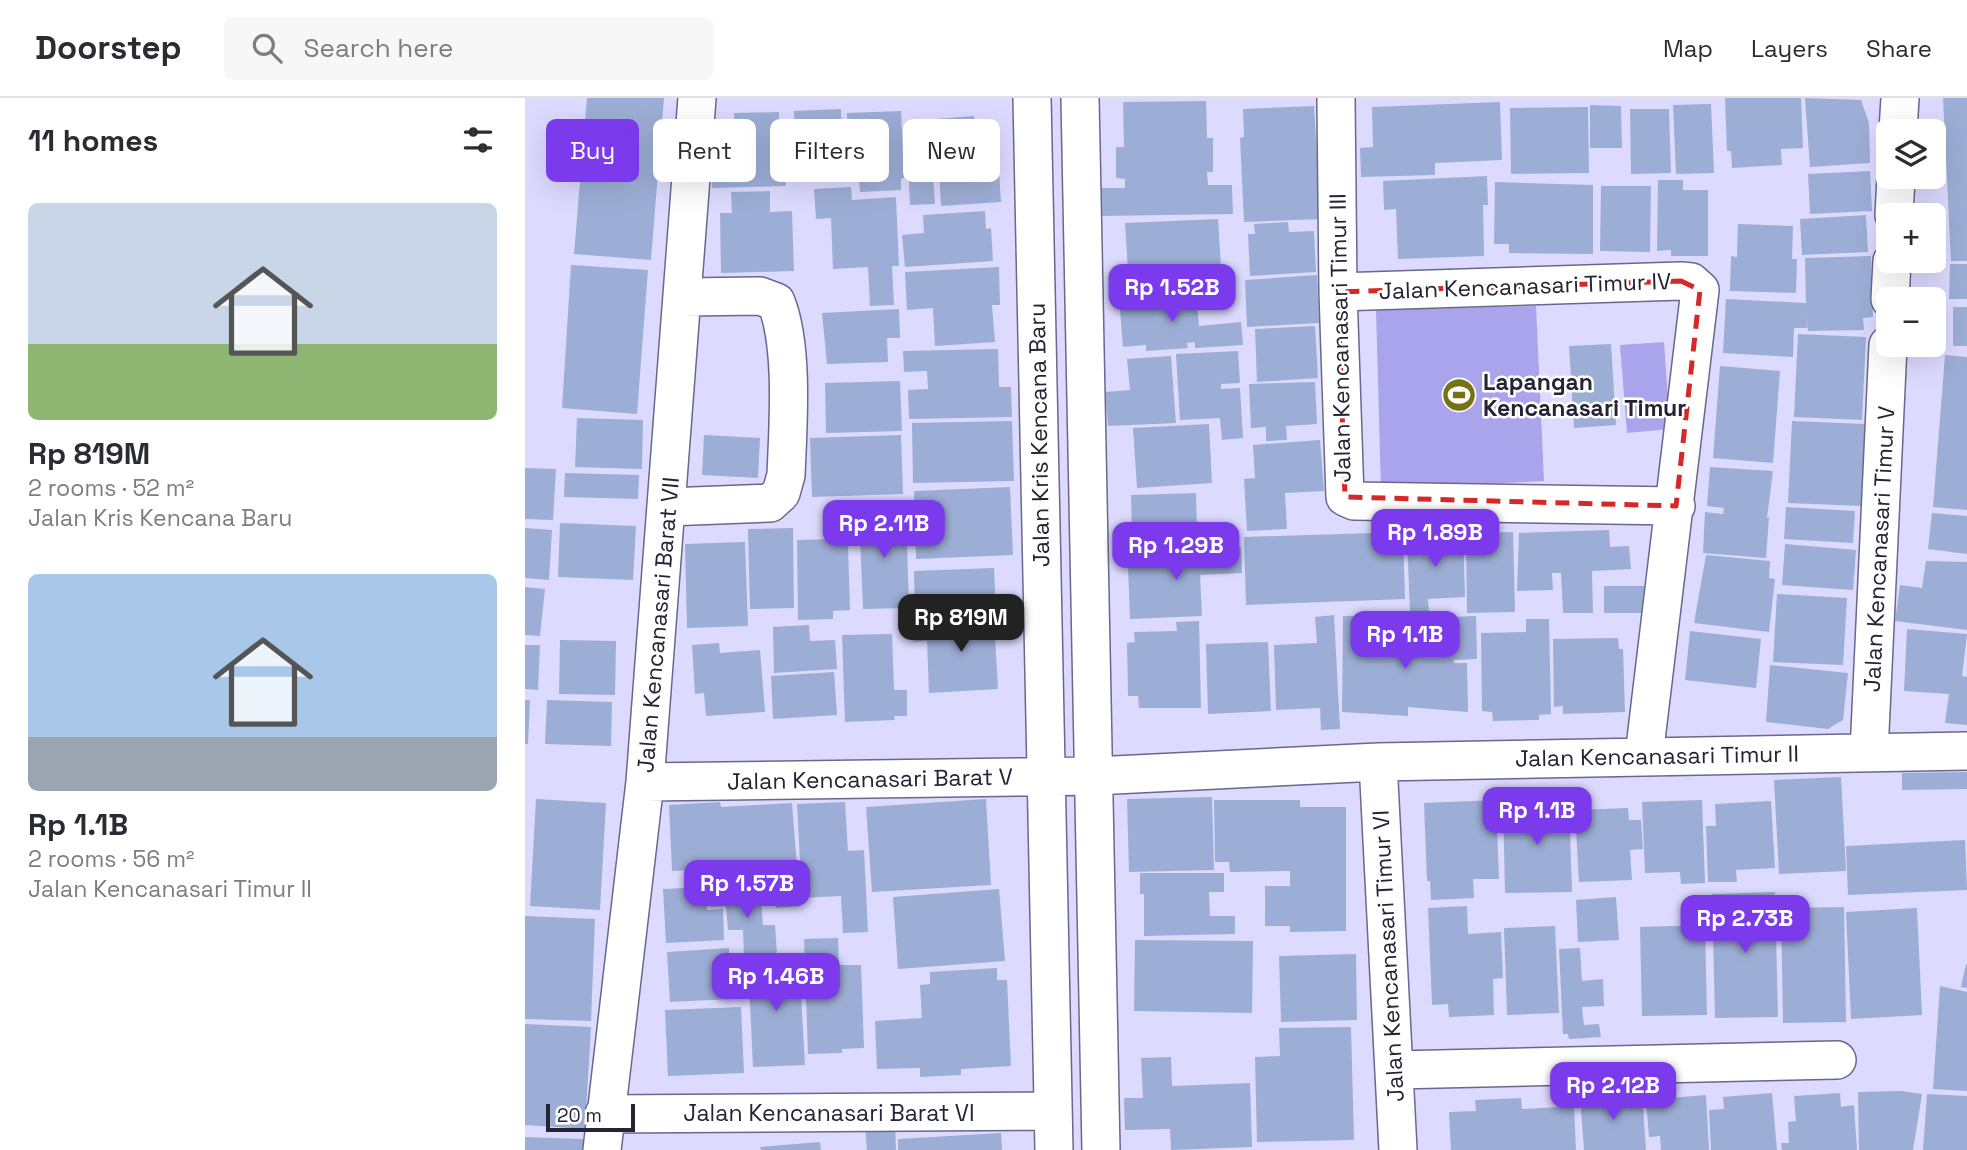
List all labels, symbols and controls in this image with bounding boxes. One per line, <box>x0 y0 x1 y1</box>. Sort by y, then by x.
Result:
search box <box>224 17 714 80</box>
text: Doorstep <box>35 27 182 69</box>
icon: search <box>248 29 286 67</box>
text: Search here <box>304 31 453 65</box>
text: Map <box>1663 33 1713 64</box>
text: Layers <box>1751 33 1828 64</box>
text: Share <box>1866 33 1932 64</box>
chip: Buy <box>546 119 639 182</box>
chip: Rent <box>653 119 756 182</box>
chip: Filters <box>770 119 889 182</box>
chip: New <box>903 119 1000 182</box>
map controls <box>1876 119 1946 357</box>
button: layers <box>1876 119 1946 189</box>
text: 11 homes <box>28 121 158 160</box>
icon: filters <box>459 121 497 159</box>
street label: Jalan Kencanasari Timur III <box>1322 193 1358 483</box>
button: + <box>1876 203 1946 273</box>
icon: home <box>200 248 326 374</box>
pin: Rp 1.52B <box>1100 264 1244 324</box>
street label: Jalan Kencanasari Timur IV <box>1378 266 1672 306</box>
text: Rp 1.52B <box>1125 272 1219 302</box>
button: − <box>1876 287 1946 357</box>
street label: Jalan Kris Kencana Baru <box>1022 303 1056 567</box>
place label: Lapangan Kencanasari Timur <box>1483 367 1686 423</box>
sports icon: Lapangan Kencanasari Timur <box>1440 376 1478 414</box>
street label: Jalan Kencanasari Timur V <box>1857 405 1901 693</box>
text: Rp 819M <box>28 434 150 473</box>
text: 2 rooms · 52 m² <box>28 473 194 503</box>
street label: Jalan Kencanasari Barat VII <box>630 476 686 774</box>
pin: Rp 2.11B <box>812 500 956 560</box>
text: Jalan Kris Kencana Baru <box>28 503 292 533</box>
text: Rp 2.11B <box>839 508 929 538</box>
pin: Rp 1.89B <box>1363 510 1507 569</box>
text: Rp 1.89B <box>1387 517 1483 547</box>
pin: Rp 1.29B <box>1104 522 1248 582</box>
text: Rp 1.29B <box>1128 530 1224 560</box>
pin: Rp 819M <box>896 594 1026 654</box>
text: Rp 819M <box>914 602 1008 632</box>
pin: Rp 1.1B <box>1340 612 1470 671</box>
icon: home <box>200 619 326 745</box>
text: Rp 1.1B <box>1367 619 1443 649</box>
street label: Jalan Kencanasari Timur II <box>1515 739 1799 773</box>
street label: Jalan Kencanasari Barat V <box>727 762 1013 796</box>
pin: Rp 1.1B <box>1472 788 1602 847</box>
text: Rp 1.1B <box>1499 795 1575 825</box>
text: Rp 1.1B <box>28 805 128 844</box>
street label: Jalan Kencanasari Timur VI <box>1365 809 1411 1103</box>
text: 2 rooms · 56 m² <box>28 844 194 874</box>
pin: Rp 1.57B <box>675 860 819 920</box>
text: Rp 1.57B <box>700 868 794 898</box>
text: Jalan Kencanasari Timur II <box>28 874 312 904</box>
pin: Rp 2.73B <box>1673 896 1817 955</box>
text: Rp 2.73B <box>1697 903 1793 933</box>
pin: Rp 1.46B <box>704 954 848 1013</box>
text: Rp 1.46B <box>728 961 824 991</box>
pin: Rp 2.12B <box>1541 1062 1685 1122</box>
text: Rp 2.12B <box>1566 1070 1660 1100</box>
street label: Jalan Kencanasari Barat VI <box>683 1098 975 1128</box>
scale bar <box>546 1101 635 1133</box>
text: 20 m <box>557 1103 602 1128</box>

